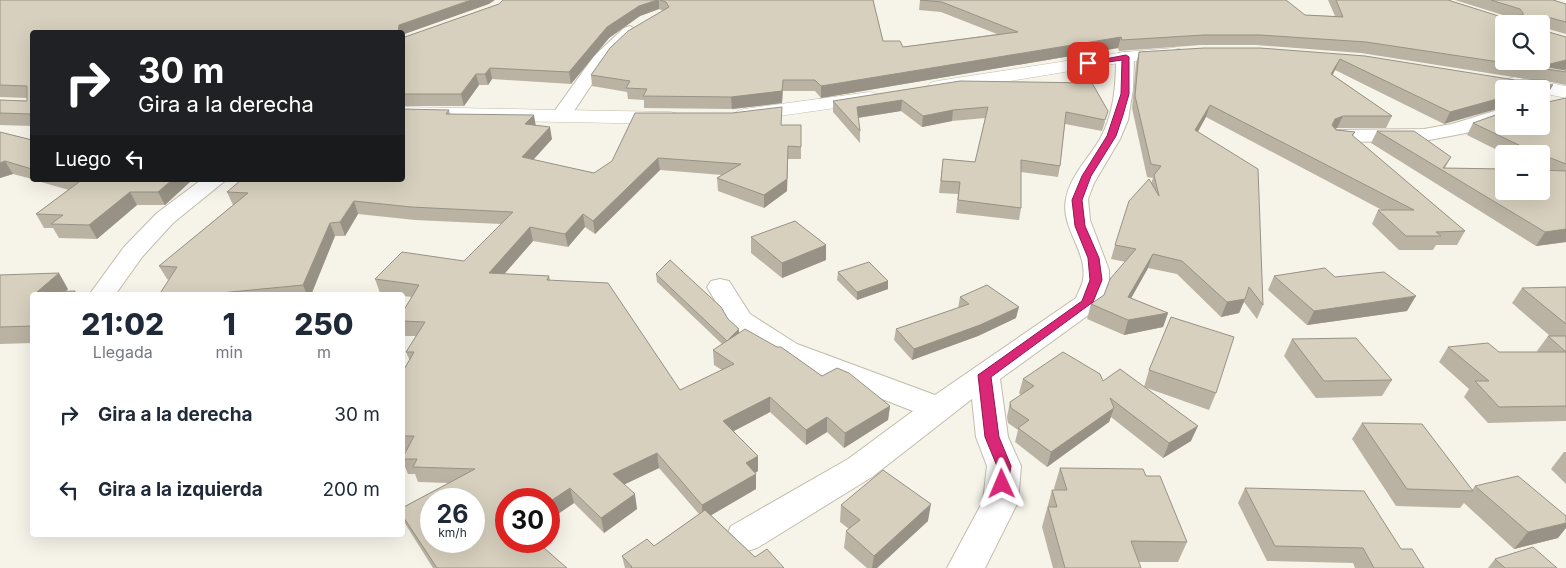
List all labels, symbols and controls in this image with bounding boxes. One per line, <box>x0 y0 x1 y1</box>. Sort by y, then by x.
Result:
map controls <box>1495 15 1550 200</box>
button: search <box>1495 15 1550 70</box>
pin <box>1067 42 1109 84</box>
text: 30 m <box>138 49 224 91</box>
icon: arrive <box>1074 49 1102 77</box>
icon: right <box>55 50 120 115</box>
button: + <box>1495 80 1550 135</box>
text: Gira a la derecha <box>138 91 314 117</box>
icon: left <box>121 145 149 173</box>
button: − <box>1495 145 1550 200</box>
text: Luego <box>55 148 111 171</box>
text: 21:02 <box>81 306 164 342</box>
text: 1 <box>223 306 236 342</box>
text: 250 <box>294 306 354 342</box>
text: Llegada <box>93 342 153 362</box>
text: min <box>216 342 243 362</box>
text: m <box>317 342 331 362</box>
icon: right <box>55 401 83 429</box>
text: Gira a la derecha <box>98 403 253 426</box>
text: 30 m <box>334 403 380 426</box>
position arrow <box>975 457 1027 509</box>
icon: left <box>55 476 83 504</box>
text: Gira a la izquierda <box>98 478 263 501</box>
text: 200 m <box>322 478 380 501</box>
speed limit sign: 30 <box>495 488 560 553</box>
text: 26 <box>437 499 468 529</box>
text: km/h <box>438 525 467 540</box>

